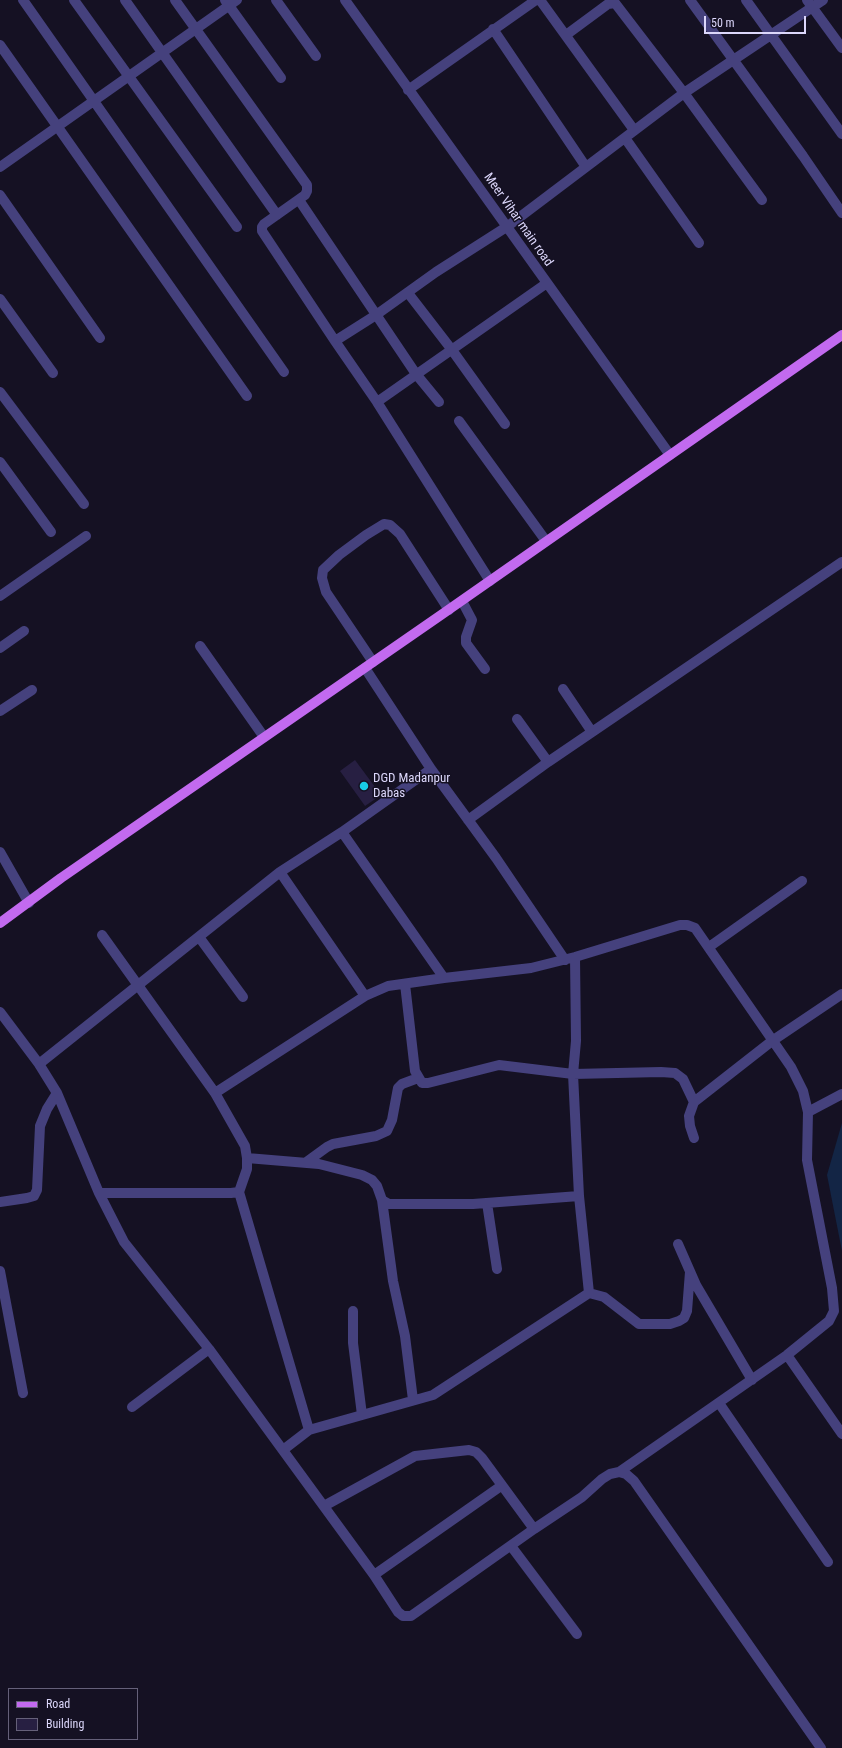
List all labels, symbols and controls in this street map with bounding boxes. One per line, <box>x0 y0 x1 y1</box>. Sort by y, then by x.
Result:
scale bar <box>706 8 808 34</box>
text: 50 m <box>711 16 735 30</box>
street label: Meer Vihar main road <box>480 170 556 270</box>
place label: DGD Madanpur Dabas <box>373 771 450 802</box>
marker: DGD Madanpur Dabas <box>358 780 370 792</box>
legend <box>8 1688 138 1740</box>
text: Road <box>46 1697 70 1711</box>
text: Building <box>46 1717 84 1731</box>

